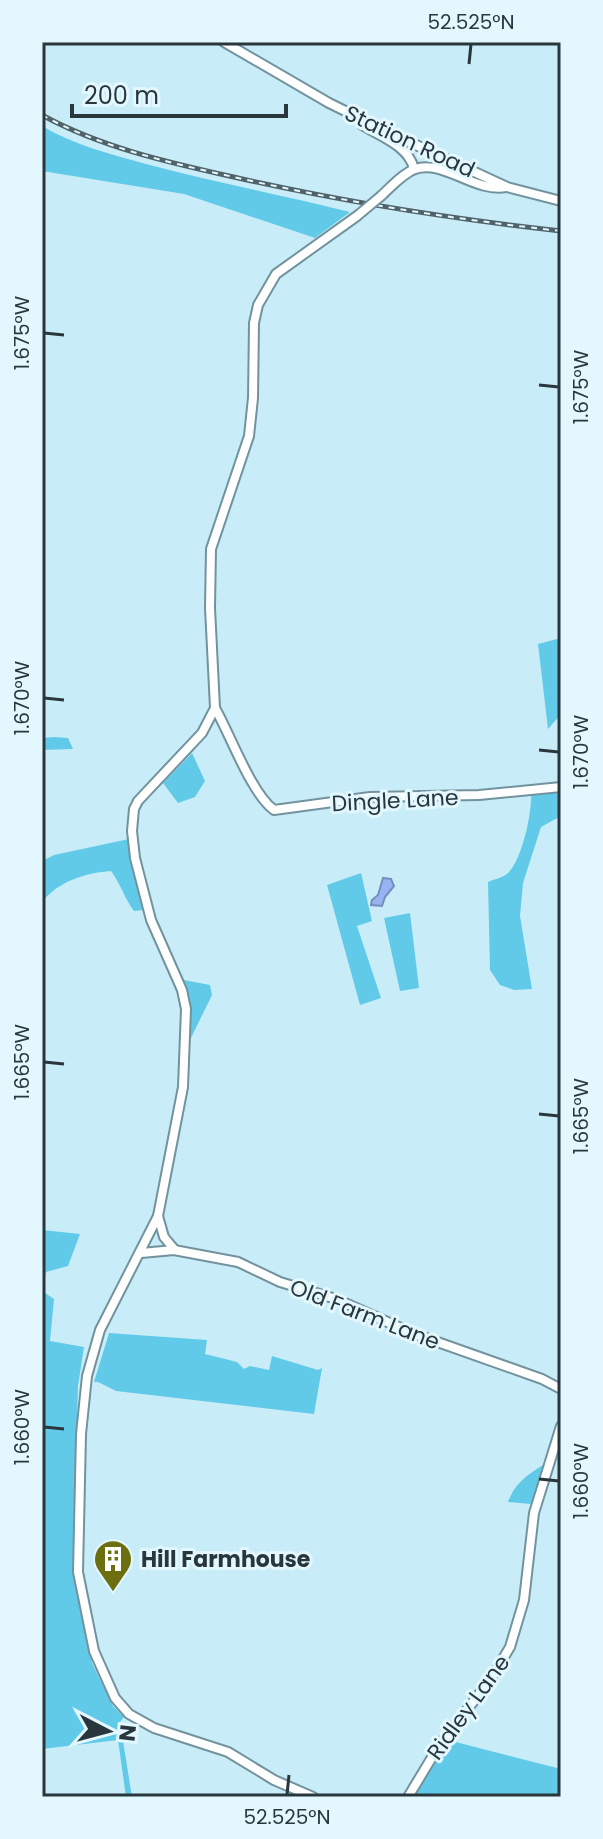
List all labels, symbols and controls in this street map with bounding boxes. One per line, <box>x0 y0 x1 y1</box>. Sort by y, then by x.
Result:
text: 52.525°N <box>427 8 515 36</box>
scale bar <box>72 68 286 118</box>
text: 200 m <box>84 79 159 112</box>
street label: Station Road <box>340 98 480 185</box>
text: 1.675°W <box>8 295 36 370</box>
text: 1.675°W <box>567 349 595 424</box>
text: 1.670°W <box>8 660 36 735</box>
text: 1.670°W <box>567 714 595 789</box>
street label: Dingle Lane <box>331 782 459 819</box>
text: 1.665°W <box>8 1023 36 1100</box>
text: 1.665°W <box>567 1077 595 1154</box>
street label: Old Farm Lane <box>285 1272 444 1357</box>
text: 1.660°W <box>8 1388 36 1465</box>
text: 1.660°W <box>567 1442 595 1519</box>
building icon: Hill Farmhouse <box>92 1538 134 1593</box>
place label: Hill Farmhouse <box>141 1544 310 1575</box>
street label: Ridley Lane <box>420 1648 517 1766</box>
north arrow <box>68 1691 148 1771</box>
text: N <box>111 1723 144 1743</box>
text: 52.525°N <box>243 1803 331 1831</box>

